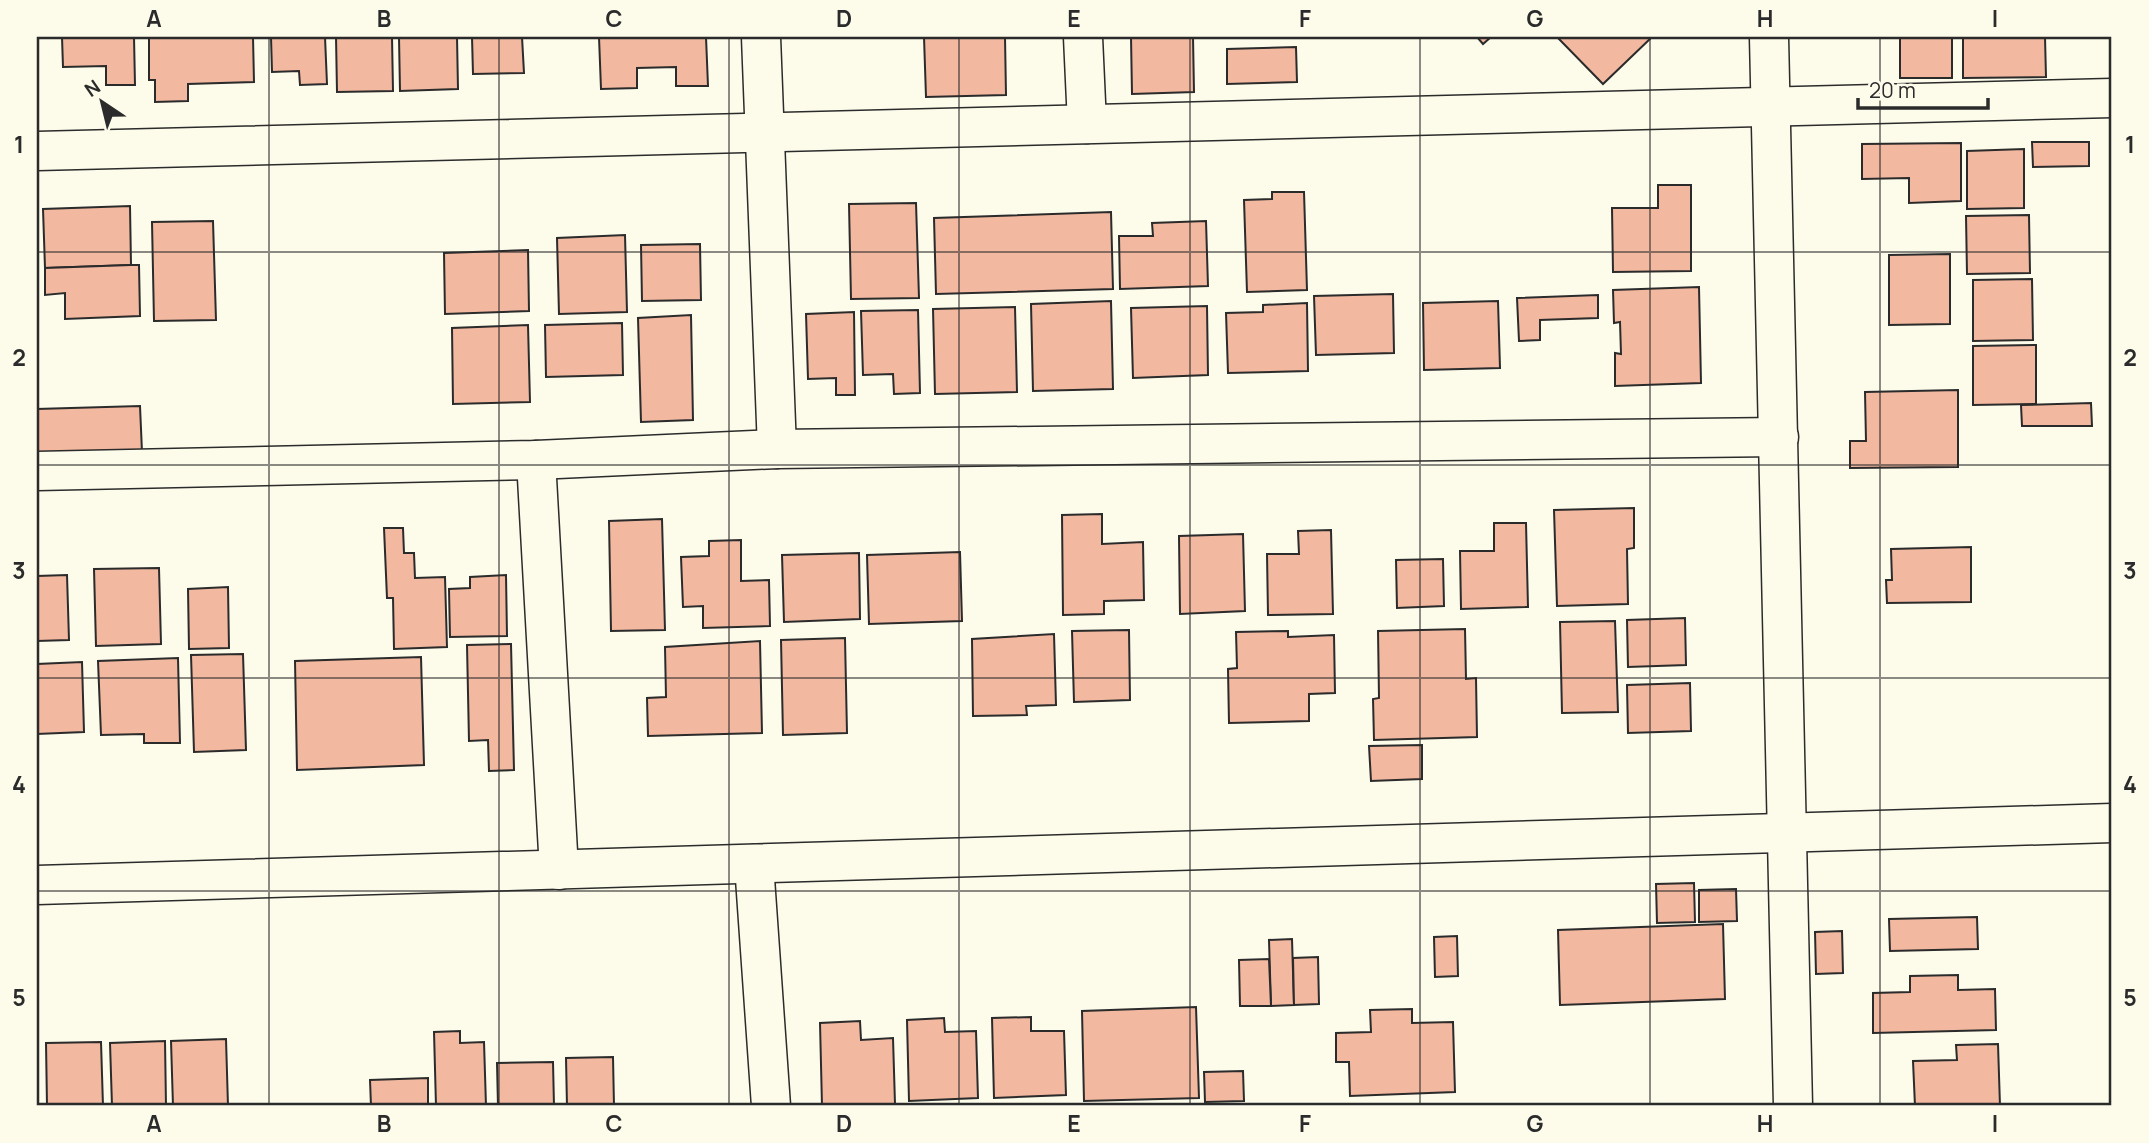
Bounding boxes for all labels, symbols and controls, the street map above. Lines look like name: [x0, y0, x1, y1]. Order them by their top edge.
text: A: [146, 2, 162, 34]
text: B: [377, 2, 391, 34]
text: C: [606, 2, 623, 34]
text: D: [836, 2, 852, 34]
text: E: [1067, 2, 1081, 34]
text: F: [1299, 2, 1311, 34]
text: G: [1527, 2, 1544, 34]
text: H: [1757, 2, 1773, 34]
text: I: [1992, 2, 1998, 34]
north arrow: [66, 66, 136, 136]
scale bar: [1858, 66, 1988, 110]
text: N: [79, 74, 105, 103]
text: 20 m: [1869, 76, 1916, 104]
text: 1: [14, 128, 24, 160]
text: 1: [2125, 128, 2135, 160]
text: 2: [12, 341, 26, 373]
text: 2: [2123, 341, 2137, 373]
text: 3: [12, 554, 26, 586]
text: 3: [2123, 554, 2137, 586]
text: 4: [12, 768, 26, 800]
text: 4: [2123, 768, 2137, 800]
text: 5: [12, 981, 26, 1013]
text: 5: [2123, 981, 2137, 1013]
text: A: [146, 1107, 162, 1139]
text: B: [377, 1107, 391, 1139]
text: C: [606, 1107, 623, 1139]
text: D: [836, 1107, 852, 1139]
text: E: [1067, 1107, 1081, 1139]
text: F: [1299, 1107, 1311, 1139]
text: G: [1527, 1107, 1544, 1139]
text: H: [1757, 1107, 1773, 1139]
text: I: [1992, 1107, 1998, 1139]

